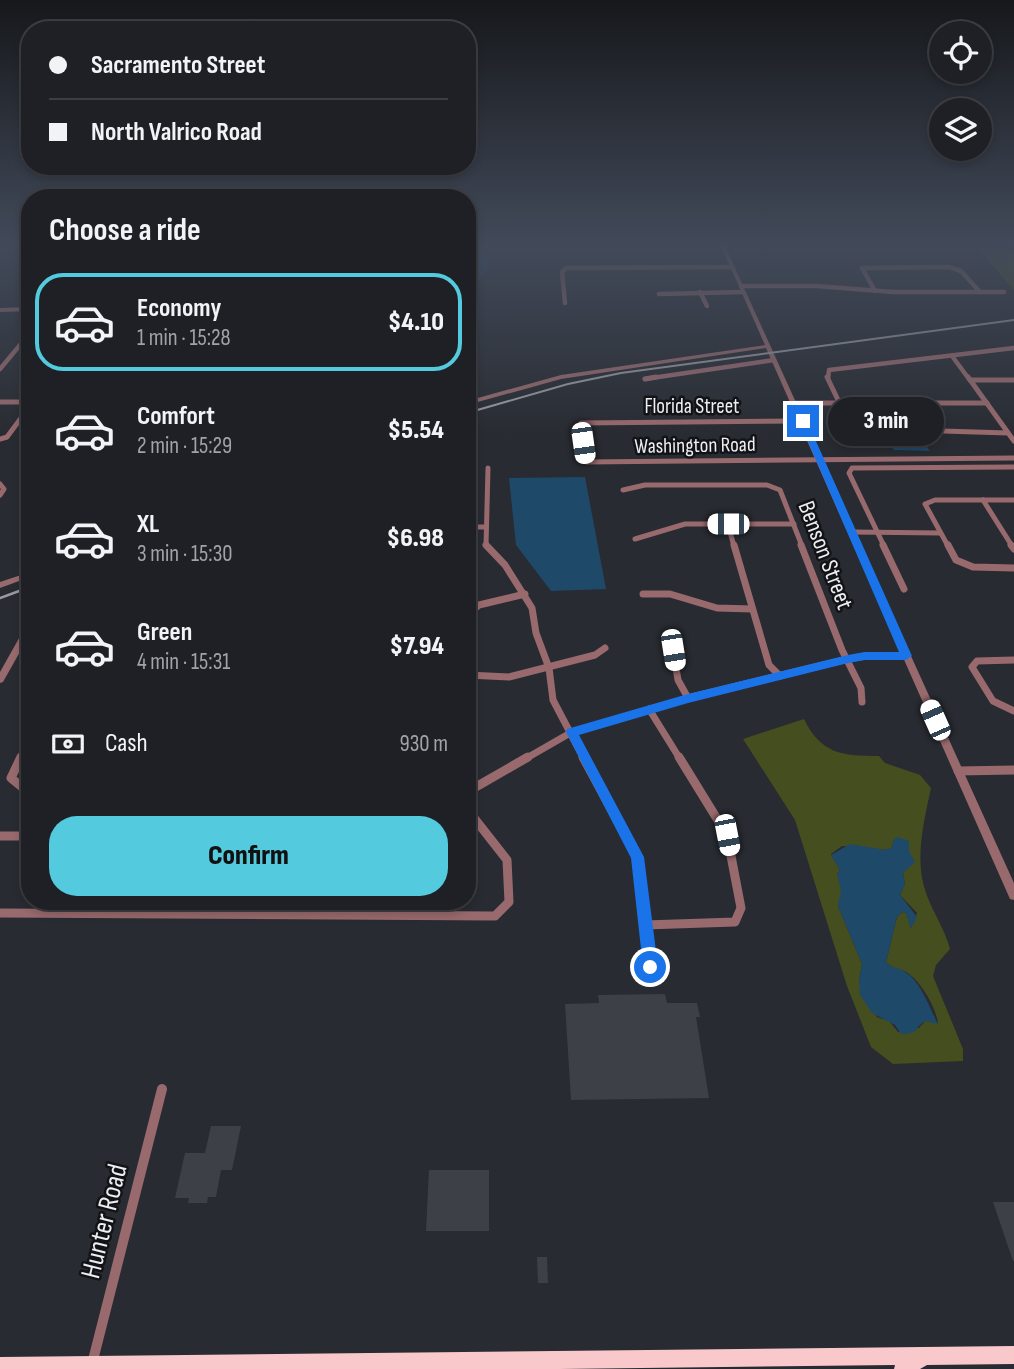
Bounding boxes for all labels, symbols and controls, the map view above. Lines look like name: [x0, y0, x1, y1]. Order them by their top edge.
map controls: [929, 21, 992, 161]
button: locate: [929, 21, 992, 84]
text: Sacramento Street: [91, 50, 265, 81]
button: layers: [929, 98, 992, 161]
text: North Valrico Road: [91, 117, 262, 148]
text: Choose a ride: [49, 211, 201, 250]
icon: car: [53, 291, 116, 354]
text: Economy: [137, 293, 221, 324]
text: $4.10: [388, 307, 444, 338]
text: 1 min · 15:28: [137, 324, 231, 352]
street label: Florida Street: [644, 394, 740, 419]
callout: 3 min: [828, 396, 943, 446]
icon: car: [53, 399, 116, 462]
text: Comfort: [137, 401, 215, 432]
route end: [787, 405, 819, 437]
text: 3 min: [864, 407, 908, 435]
text: $5.54: [388, 415, 444, 446]
car: [570, 421, 597, 465]
text: 2 min · 15:29: [137, 432, 232, 460]
street label: Washington Road: [634, 432, 756, 459]
street label: Benson Street: [792, 497, 859, 614]
icon: car: [53, 507, 116, 570]
text: XL: [137, 509, 159, 540]
car: [708, 514, 750, 535]
text: $6.98: [387, 523, 444, 554]
text: 3 min · 15:30: [137, 540, 233, 568]
icon: car: [53, 615, 116, 678]
text: Green: [137, 617, 192, 648]
car: [660, 628, 687, 672]
text: $7.94: [390, 631, 444, 662]
text: 4 min · 15:31: [137, 648, 230, 676]
car: [917, 697, 954, 743]
icon: cash: [49, 725, 87, 763]
text: Cash: [105, 728, 148, 759]
text: 930 m: [399, 730, 448, 758]
car: [713, 812, 742, 858]
button: Confirm: [49, 816, 448, 896]
route start: [634, 951, 666, 983]
street label: Hunter Road: [74, 1161, 135, 1282]

